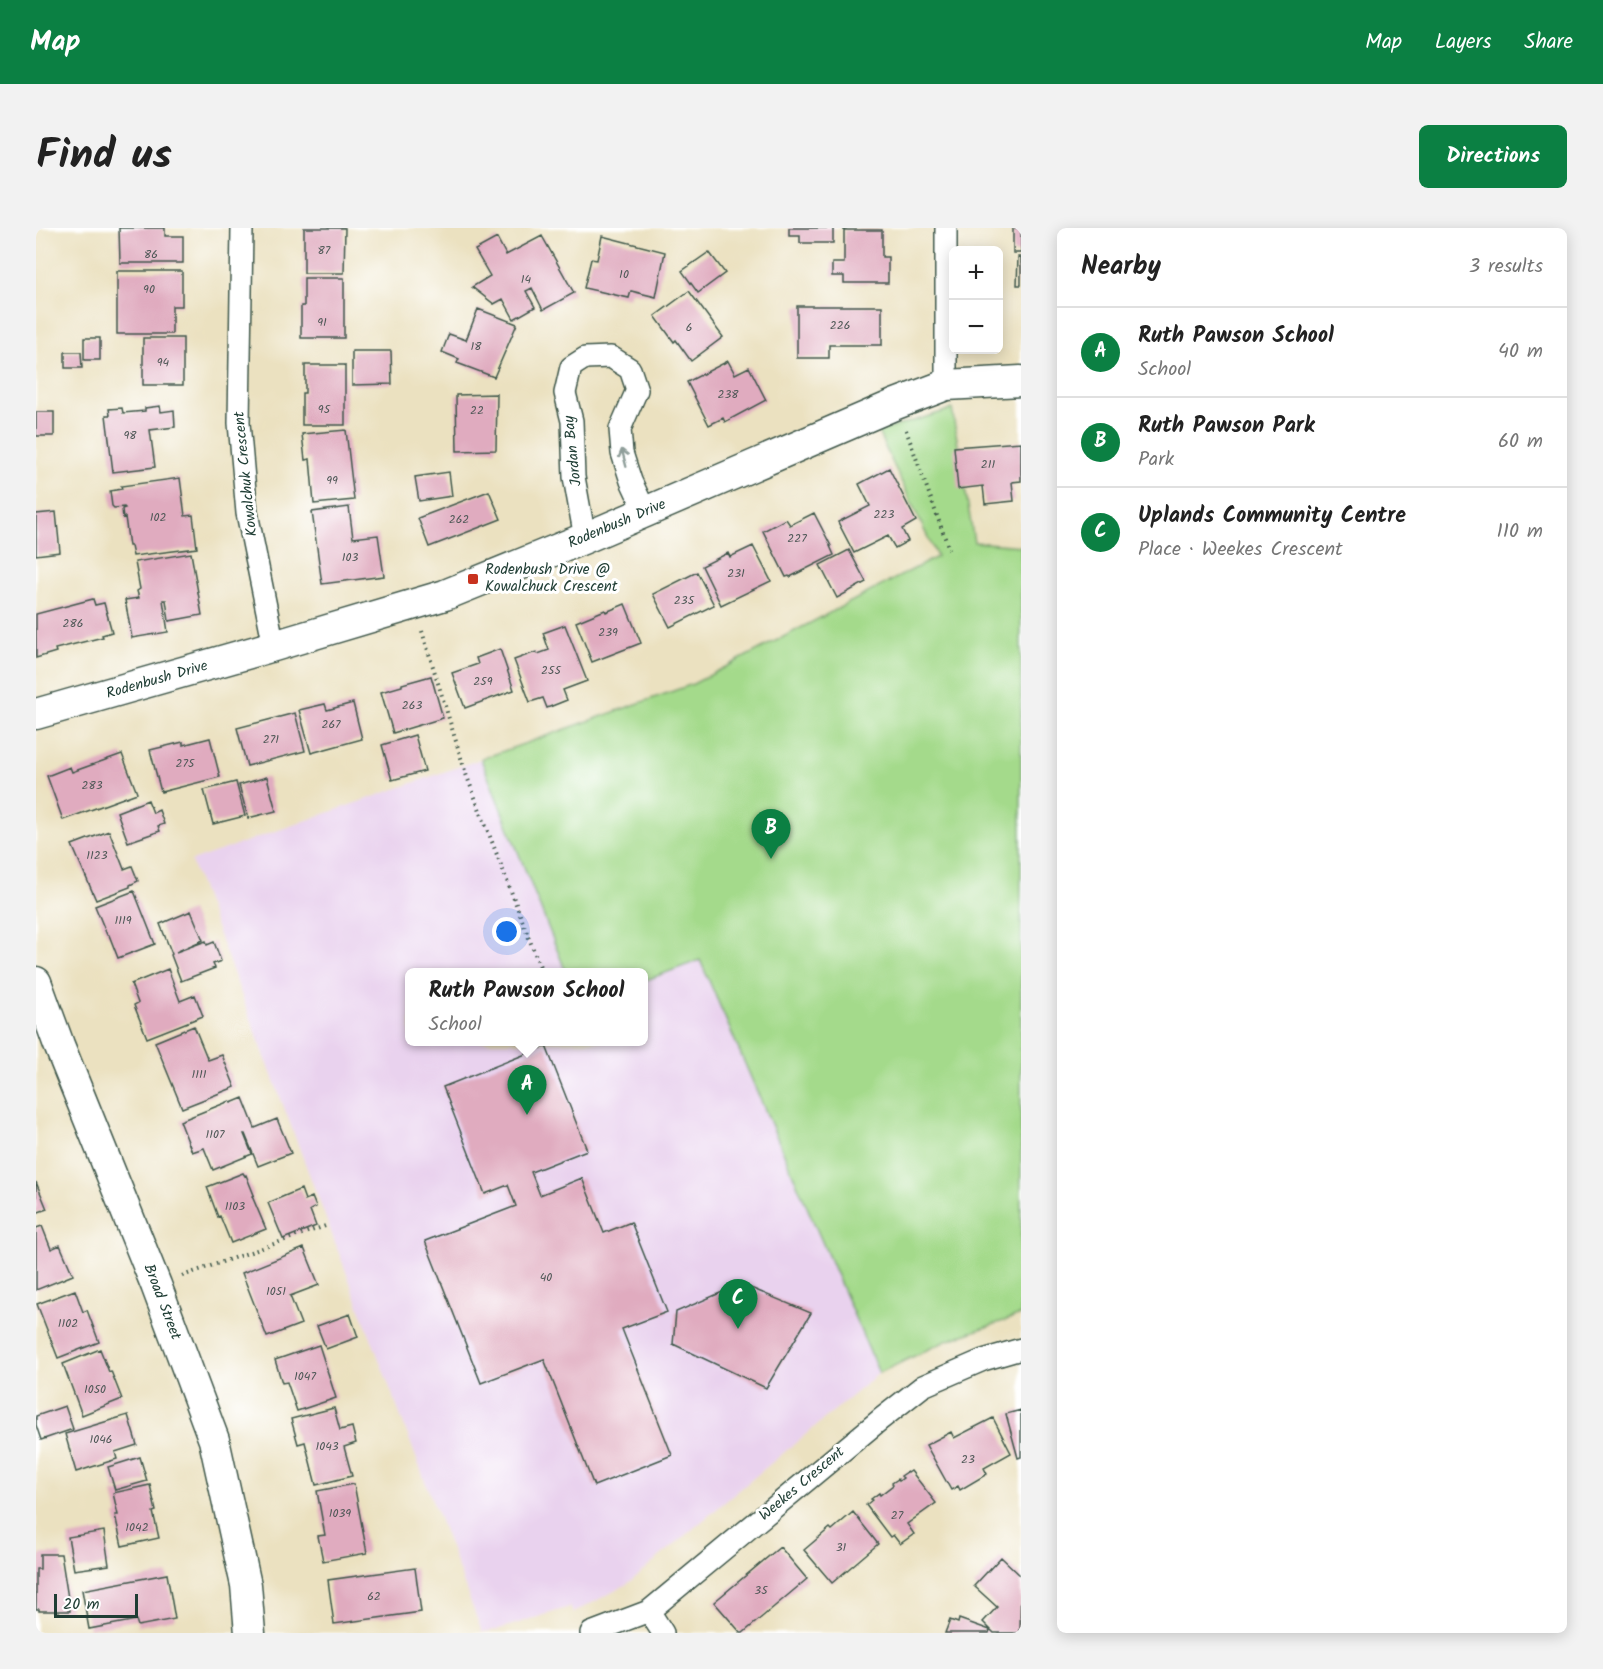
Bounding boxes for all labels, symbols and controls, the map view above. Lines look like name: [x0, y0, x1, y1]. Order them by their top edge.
text: Map: [30, 20, 81, 65]
text: Map: [1365, 26, 1402, 59]
text: Layers: [1435, 26, 1491, 59]
text: Share: [1524, 26, 1573, 59]
text: Find us: [36, 123, 172, 190]
button: Directions: [1419, 125, 1567, 188]
house number: 87: [318, 241, 331, 260]
house number: 86: [144, 245, 158, 264]
map controls: [949, 246, 1003, 354]
button: +: [949, 246, 1003, 300]
text: Nearby: [1081, 246, 1161, 288]
text: 3 results: [1469, 251, 1543, 283]
house number: 10: [619, 265, 629, 284]
house number: 14: [521, 270, 532, 289]
house number: 90: [143, 280, 155, 299]
button: −: [949, 300, 1003, 354]
house number: 91: [317, 313, 327, 332]
house number: 226: [830, 316, 850, 335]
house number: 6: [686, 318, 692, 337]
text: Ruth Pawson School: [1138, 319, 1334, 354]
text: A: [1094, 336, 1107, 368]
text: 40 m: [1498, 336, 1543, 368]
house number: 18: [471, 337, 482, 356]
house number: 94: [157, 353, 170, 372]
text: School: [1138, 354, 1191, 386]
house number: 238: [717, 385, 739, 404]
house number: 95: [318, 400, 332, 419]
house number: 22: [470, 401, 484, 420]
text: Ruth Pawson Park: [1138, 409, 1315, 444]
street label: Kowalchuk Crescent: [227, 410, 265, 538]
street label: Jordan Bay: [557, 414, 589, 488]
house number: 98: [123, 426, 137, 445]
text: B: [1094, 426, 1107, 458]
text: 60 m: [1498, 426, 1543, 458]
text: Park: [1138, 444, 1174, 476]
one-way arrow: [618, 449, 629, 468]
house number: 211: [981, 455, 995, 474]
house number: 99: [326, 471, 338, 490]
street label: Rodenbush Drive: [564, 492, 670, 555]
text: Uplands Community Centre: [1138, 499, 1406, 534]
house number: 223: [874, 505, 895, 524]
house number: 102: [150, 508, 166, 527]
house number: 262: [449, 510, 469, 529]
text: C: [1094, 516, 1107, 548]
text: 110 m: [1497, 516, 1543, 548]
house number: 227: [787, 529, 807, 548]
text: Place · Weekes Crescent: [1138, 534, 1343, 566]
house number: 103: [342, 548, 358, 567]
place label: Rodenbush Drive @ Kowalchuck Crescent: [485, 558, 618, 599]
house number: 231: [727, 564, 745, 583]
marker: Rodenbush Drive @ Kowalchuck Crescent: [466, 572, 480, 586]
house number: 235: [674, 591, 696, 610]
house number: 286: [63, 614, 83, 633]
house number: 239: [598, 623, 618, 642]
street label: Rodenbush Drive: [103, 654, 211, 706]
house number: 255: [541, 661, 562, 680]
house number: 259: [473, 672, 493, 691]
house number: 263: [402, 696, 422, 715]
house number: 267: [321, 715, 341, 734]
house number: 271: [263, 730, 279, 749]
house number: 275: [176, 754, 196, 773]
house number: 283: [81, 776, 103, 795]
pin: B: [752, 810, 790, 859]
house number: 1123: [86, 846, 108, 865]
house number: 1119: [114, 911, 132, 930]
your location: [492, 917, 521, 946]
popup: [405, 968, 648, 1046]
text: Ruth Pawson School: [429, 974, 624, 1009]
text: School: [429, 1009, 482, 1041]
house number: 1111: [191, 1065, 207, 1084]
pin: A: [508, 1066, 546, 1115]
house number: 1107: [205, 1125, 225, 1144]
house number: 1103: [225, 1197, 245, 1216]
street label: Broad Street: [136, 1260, 188, 1344]
house number: 40: [540, 1268, 552, 1287]
pin: C: [718, 1280, 758, 1329]
house number: 1051: [266, 1282, 286, 1301]
house number: 1102: [58, 1314, 78, 1333]
house number: 1047: [294, 1367, 316, 1386]
house number: 1050: [84, 1380, 106, 1399]
house number: 1046: [89, 1430, 113, 1449]
house number: 1043: [315, 1437, 339, 1456]
street label: Weekes Crescent: [754, 1441, 850, 1527]
house number: 23: [961, 1450, 975, 1469]
house number: 1039: [329, 1504, 351, 1523]
house number: 27: [891, 1506, 904, 1525]
house number: 1042: [125, 1518, 149, 1537]
house number: 31: [836, 1538, 847, 1557]
house number: 35: [754, 1581, 769, 1600]
house number: 62: [367, 1587, 381, 1606]
scale bar: [54, 1591, 138, 1618]
text: 20 m: [63, 1592, 99, 1617]

